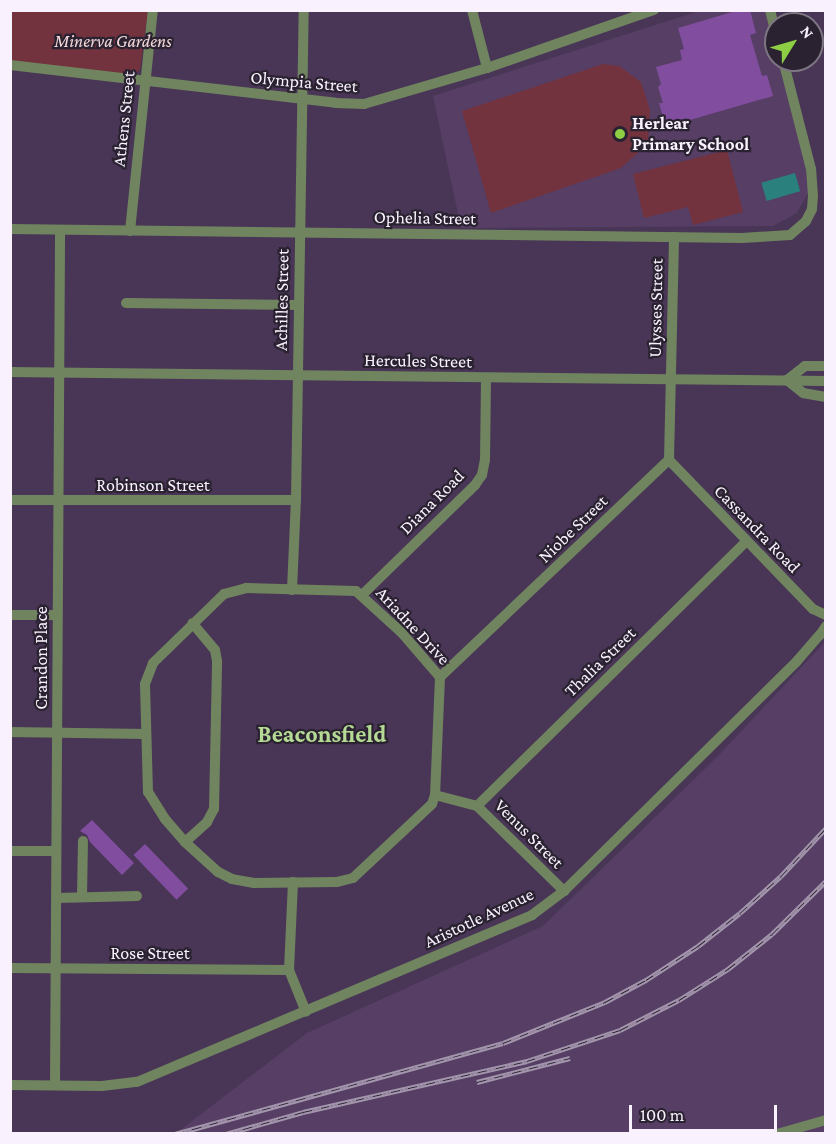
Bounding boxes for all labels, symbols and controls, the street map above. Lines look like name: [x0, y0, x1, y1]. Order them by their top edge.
north arrow: [764, 12, 824, 72]
text: N: [797, 23, 817, 42]
park label: Minerva Gardens: [54, 30, 172, 52]
street label: Olympia Street: [249, 67, 359, 97]
street label: Athens Street: [108, 70, 140, 168]
place label: Herlear Primary School: [632, 113, 749, 156]
marker: Herlear Primary School: [613, 127, 627, 141]
street label: Ophelia Street: [374, 206, 476, 230]
street label: Achilles Street: [270, 249, 294, 351]
street label: Ulysses Street: [644, 258, 668, 358]
street label: Hercules Street: [364, 349, 472, 373]
street label: Diana Road: [395, 465, 469, 539]
street label: Robinson Street: [96, 474, 210, 496]
street label: Cassandra Road: [709, 480, 805, 578]
street label: Niobe Street: [534, 491, 612, 567]
street label: Ariadne Drive: [371, 582, 455, 670]
street label: Crandon Place: [30, 606, 52, 710]
street label: Thalia Street: [560, 623, 640, 701]
district label: Beaconsfield: [258, 720, 386, 748]
street label: Venus Street: [490, 795, 568, 873]
street label: Aristotle Avenue: [421, 883, 537, 953]
street label: Rose Street: [110, 942, 190, 964]
scale bar: [632, 1093, 780, 1131]
text: 100 m: [640, 1105, 684, 1125]

